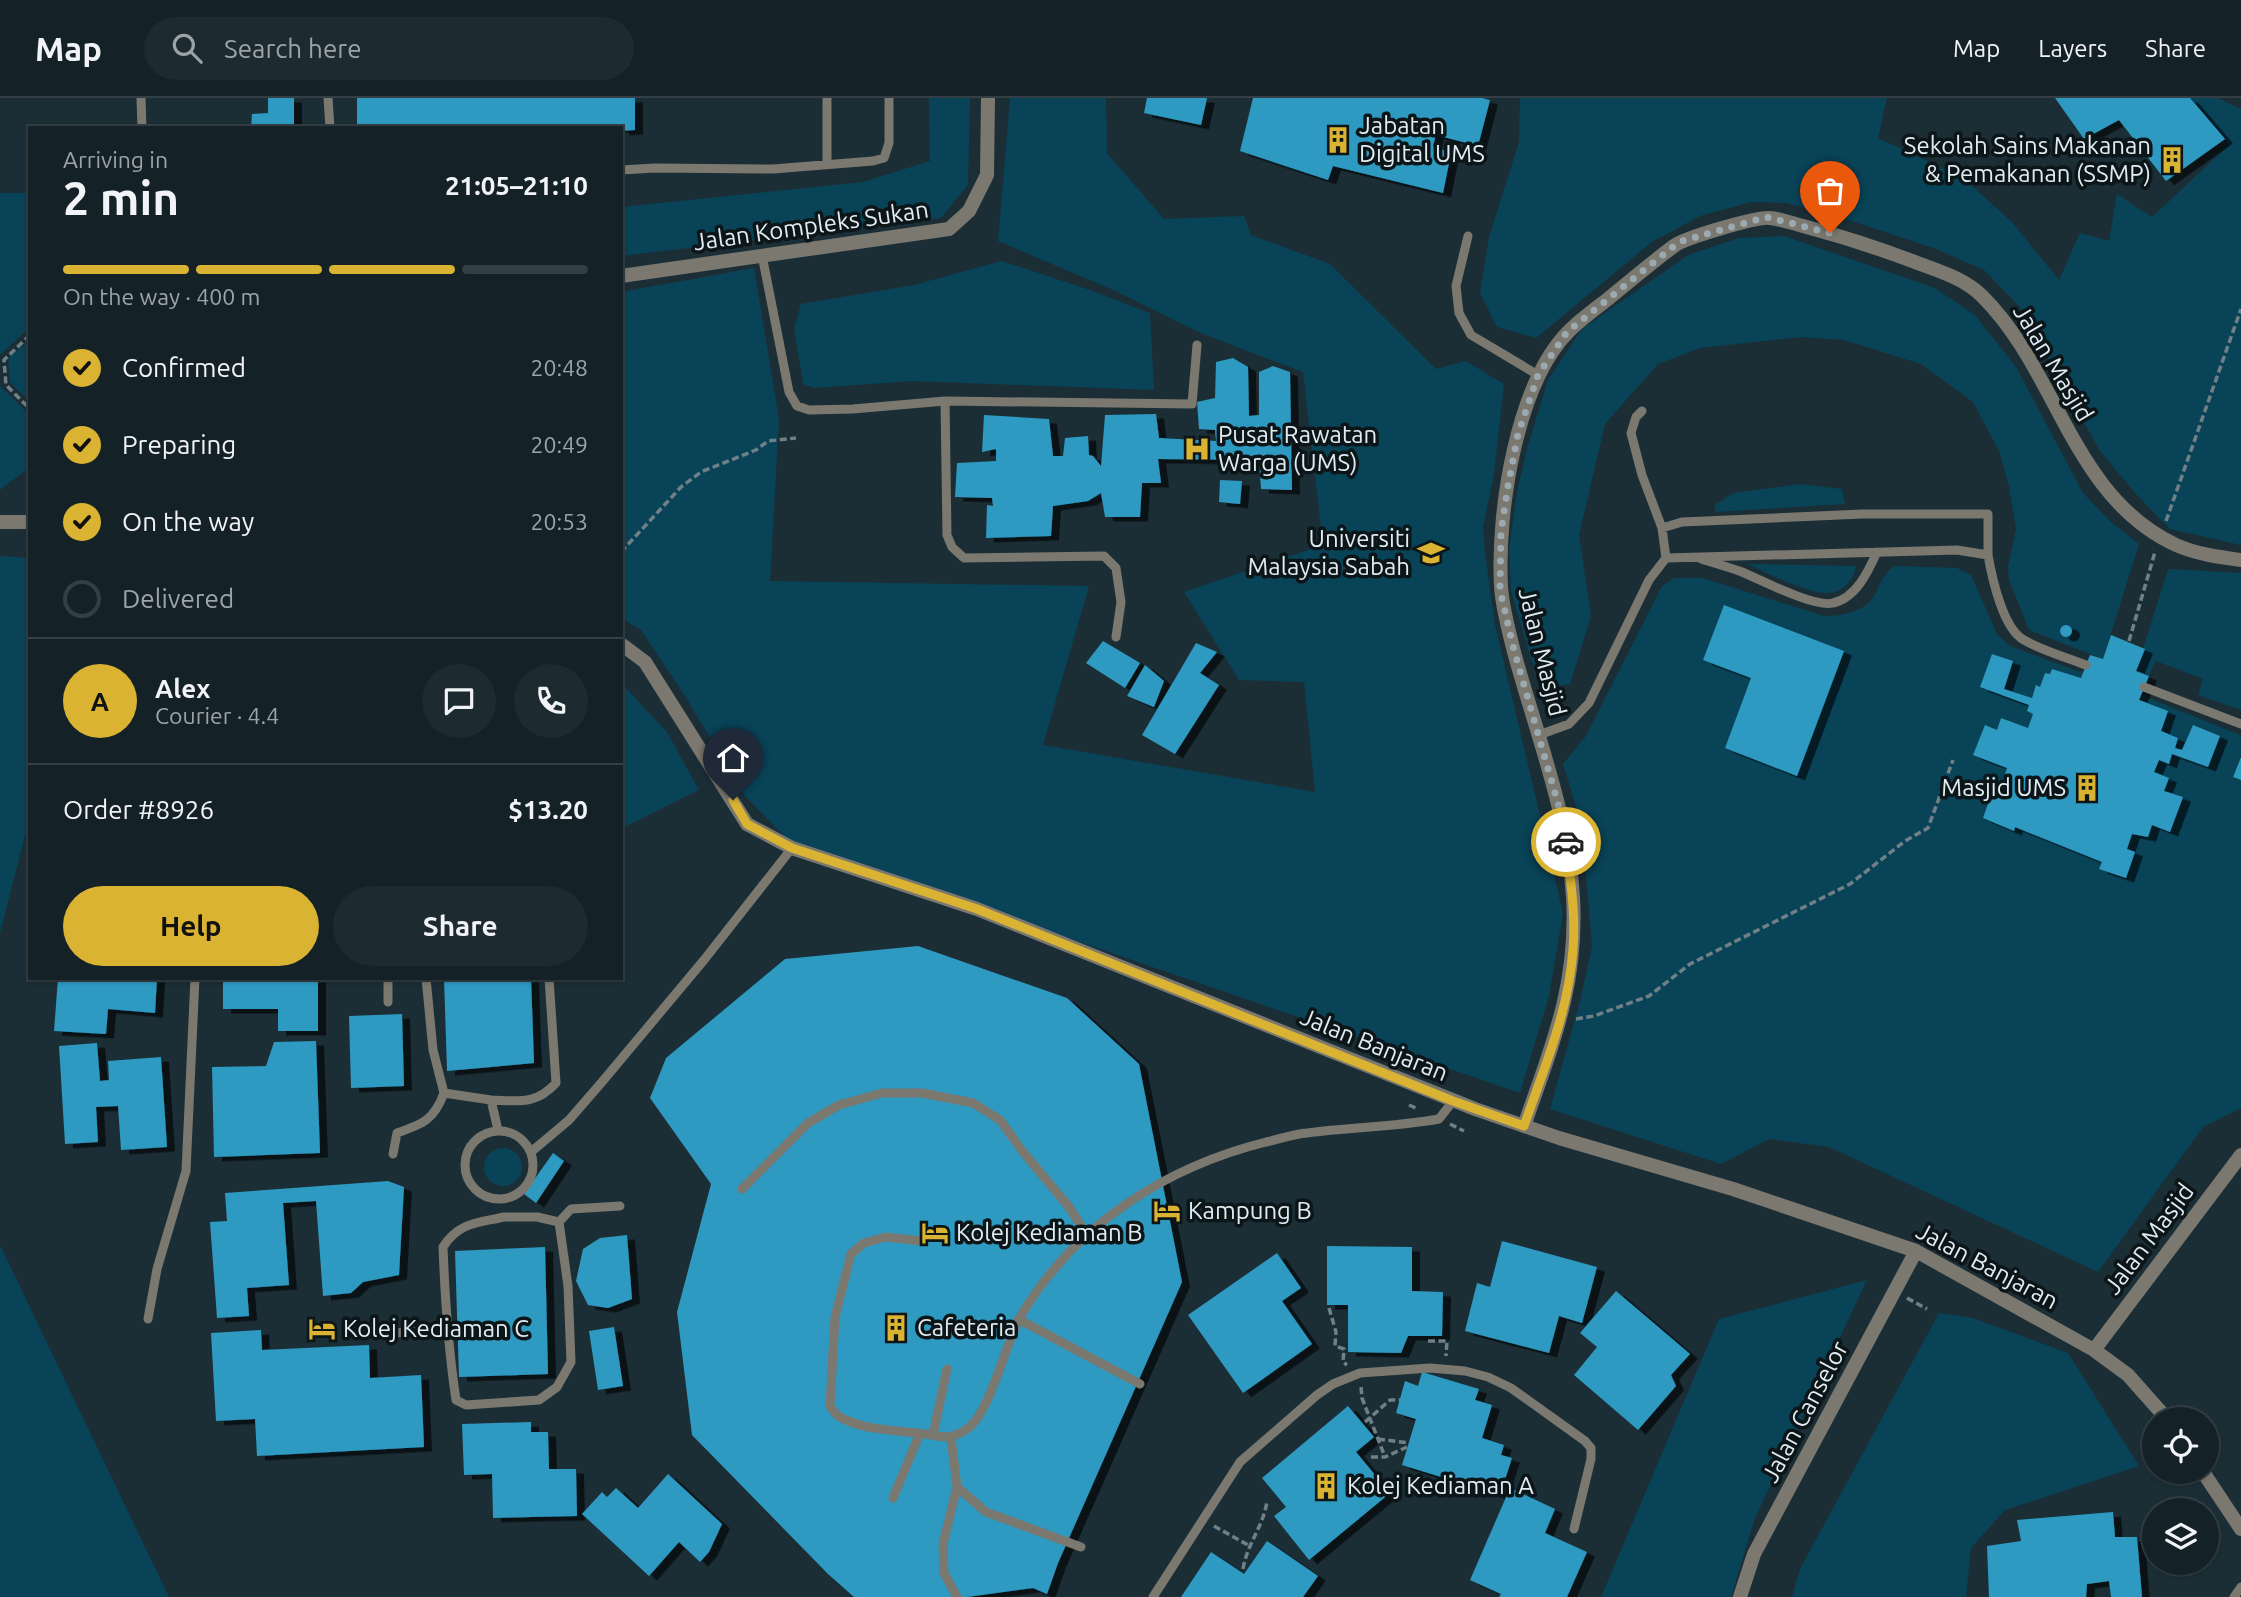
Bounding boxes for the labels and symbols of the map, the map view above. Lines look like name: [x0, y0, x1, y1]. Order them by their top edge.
place label: Jabatan Digital UMS: [1359, 112, 1485, 167]
building icon: Jabatan Digital UMS: [1323, 125, 1353, 155]
place label: Sekolah Sains Makanan & Pemakanan (SSMP): [1904, 132, 2151, 187]
building icon: Sekolah Sains Makanan & Pemakanan (SSMP): [2157, 145, 2187, 175]
pin: [1800, 161, 1860, 233]
street label: Jalan Kompleks Sukan: [692, 196, 930, 255]
street label: Jalan Masjid: [2008, 300, 2099, 426]
place label: Pusat Rawatan Warga (UMS): [1218, 421, 1377, 476]
hospital icon: Pusat Rawatan Warga (UMS): [1182, 434, 1212, 464]
place label: Universiti Malaysia Sabah: [1247, 525, 1410, 580]
school or university icon: Universiti Malaysia Sabah: [1416, 538, 1446, 568]
street label: Jalan Masjid: [1514, 585, 1571, 719]
pin: [703, 728, 763, 800]
building icon: Masjid UMS: [2072, 773, 2102, 803]
place label: Masjid UMS: [1941, 774, 2066, 801]
courier: [1531, 807, 1601, 877]
street label: Jalan Banjaran: [1297, 1003, 1452, 1086]
street label: Jalan Masjid: [2098, 1178, 2199, 1299]
hotel icon: Kampung B: [1152, 1196, 1182, 1226]
place label: Kampung B: [1188, 1197, 1312, 1224]
street label: Jalan Banjaran: [1912, 1217, 2063, 1314]
hotel icon: Kolej Kediaman B: [920, 1218, 950, 1248]
place label: Kolej Kediaman B: [956, 1219, 1142, 1246]
building icon: Cafeteria: [881, 1313, 911, 1343]
hotel icon: Kolej Kediaman C: [307, 1314, 337, 1344]
place label: Cafeteria: [917, 1314, 1016, 1341]
place label: Kolej Kediaman C: [343, 1315, 529, 1342]
street label: Jalan Canselor: [1756, 1337, 1853, 1487]
building icon: Kolej Kediaman A: [1311, 1471, 1341, 1501]
place label: Kolej Kediaman A: [1347, 1472, 1534, 1499]

